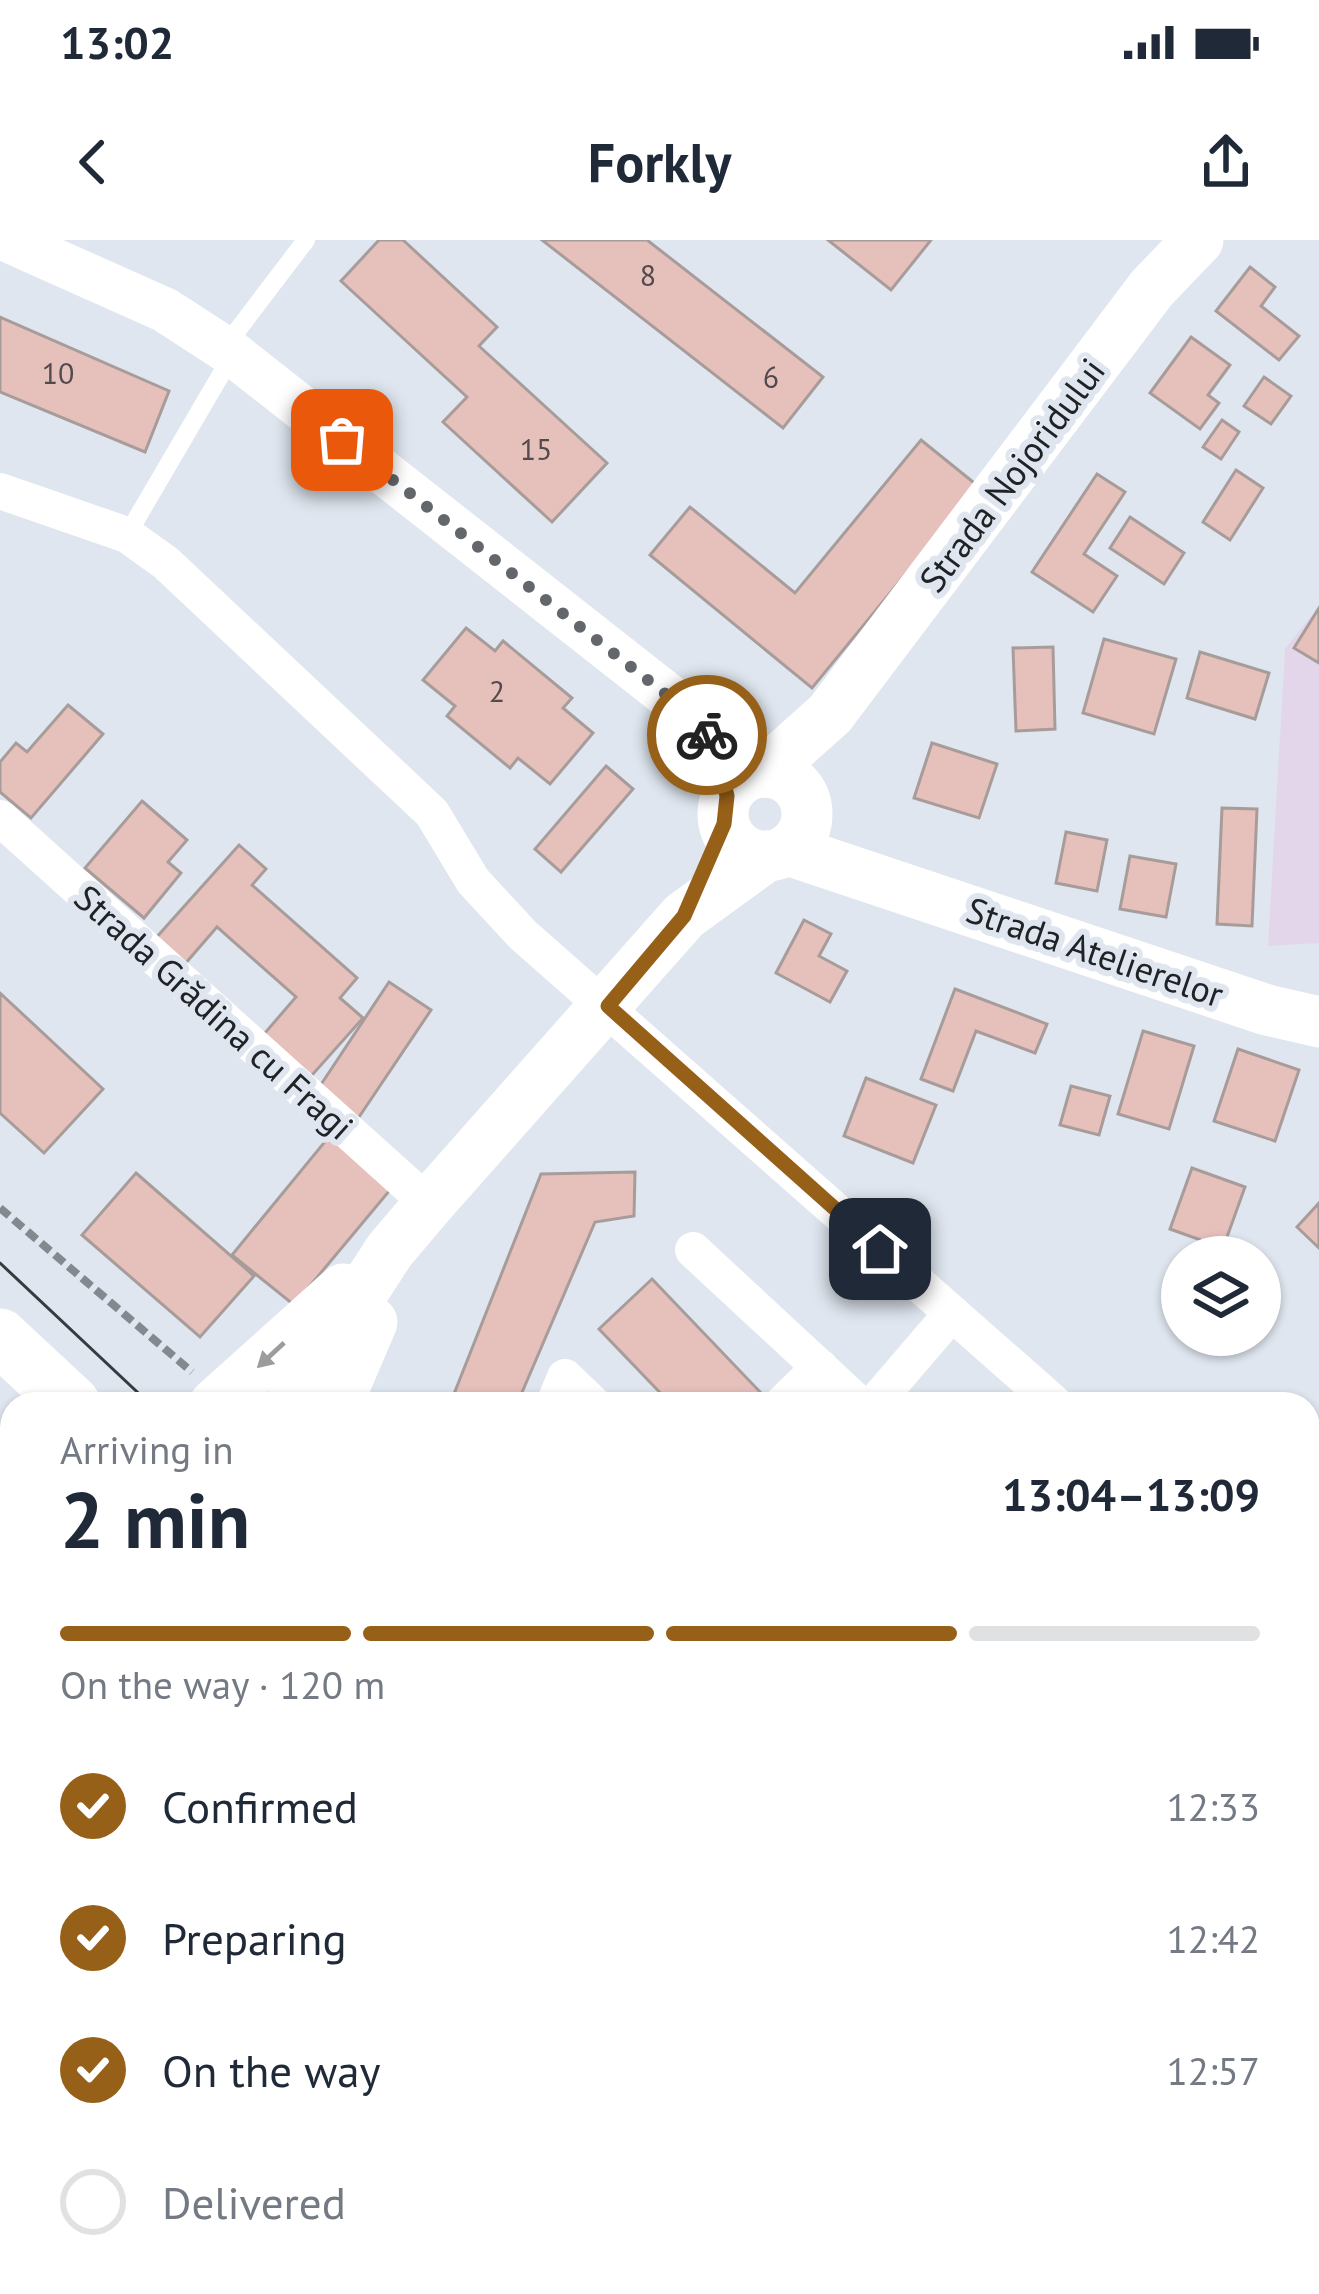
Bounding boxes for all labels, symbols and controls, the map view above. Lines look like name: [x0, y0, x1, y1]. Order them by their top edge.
text: 13:02: [60, 13, 174, 71]
text: Forkly: [588, 127, 731, 197]
icon: back: [60, 129, 126, 195]
icon: share: [1193, 129, 1259, 195]
house number: 8: [640, 255, 656, 294]
street label: Strada Nojoridului: [908, 348, 1115, 601]
house number: 10: [42, 353, 74, 392]
house number: 6: [763, 357, 779, 396]
pin: [291, 389, 393, 491]
icon: bag: [309, 407, 375, 473]
house number: 15: [520, 429, 552, 468]
house number: 2: [489, 671, 505, 710]
courier: [647, 675, 767, 795]
icon: bike: [674, 702, 740, 768]
street label: Strada Grădina cu Fragi: [65, 874, 364, 1149]
street label: Strada Atelierelor: [960, 886, 1230, 1017]
pin: [829, 1198, 931, 1300]
icon: home: [847, 1216, 913, 1282]
map controls: [1161, 1236, 1281, 1356]
button: layers: [1161, 1236, 1281, 1356]
one-way arrow: [257, 1341, 286, 1369]
text: Arriving in: [60, 1424, 234, 1475]
text: 13:04–13:09: [1002, 1465, 1260, 1523]
text: 2 min: [60, 1469, 250, 1570]
text: On the way · 120 m: [60, 1659, 385, 1710]
icon: check: [60, 1773, 126, 1839]
text: Confirmed: [162, 1777, 358, 1835]
text: 12:33: [1166, 1781, 1260, 1832]
icon: check: [60, 1905, 126, 1971]
text: Preparing: [162, 1909, 347, 1967]
text: 12:42: [1166, 1913, 1260, 1964]
icon: check: [60, 2037, 126, 2103]
text: On the way: [162, 2041, 381, 2099]
text: 12:57: [1166, 2045, 1260, 2096]
text: Delivered: [162, 2173, 346, 2231]

